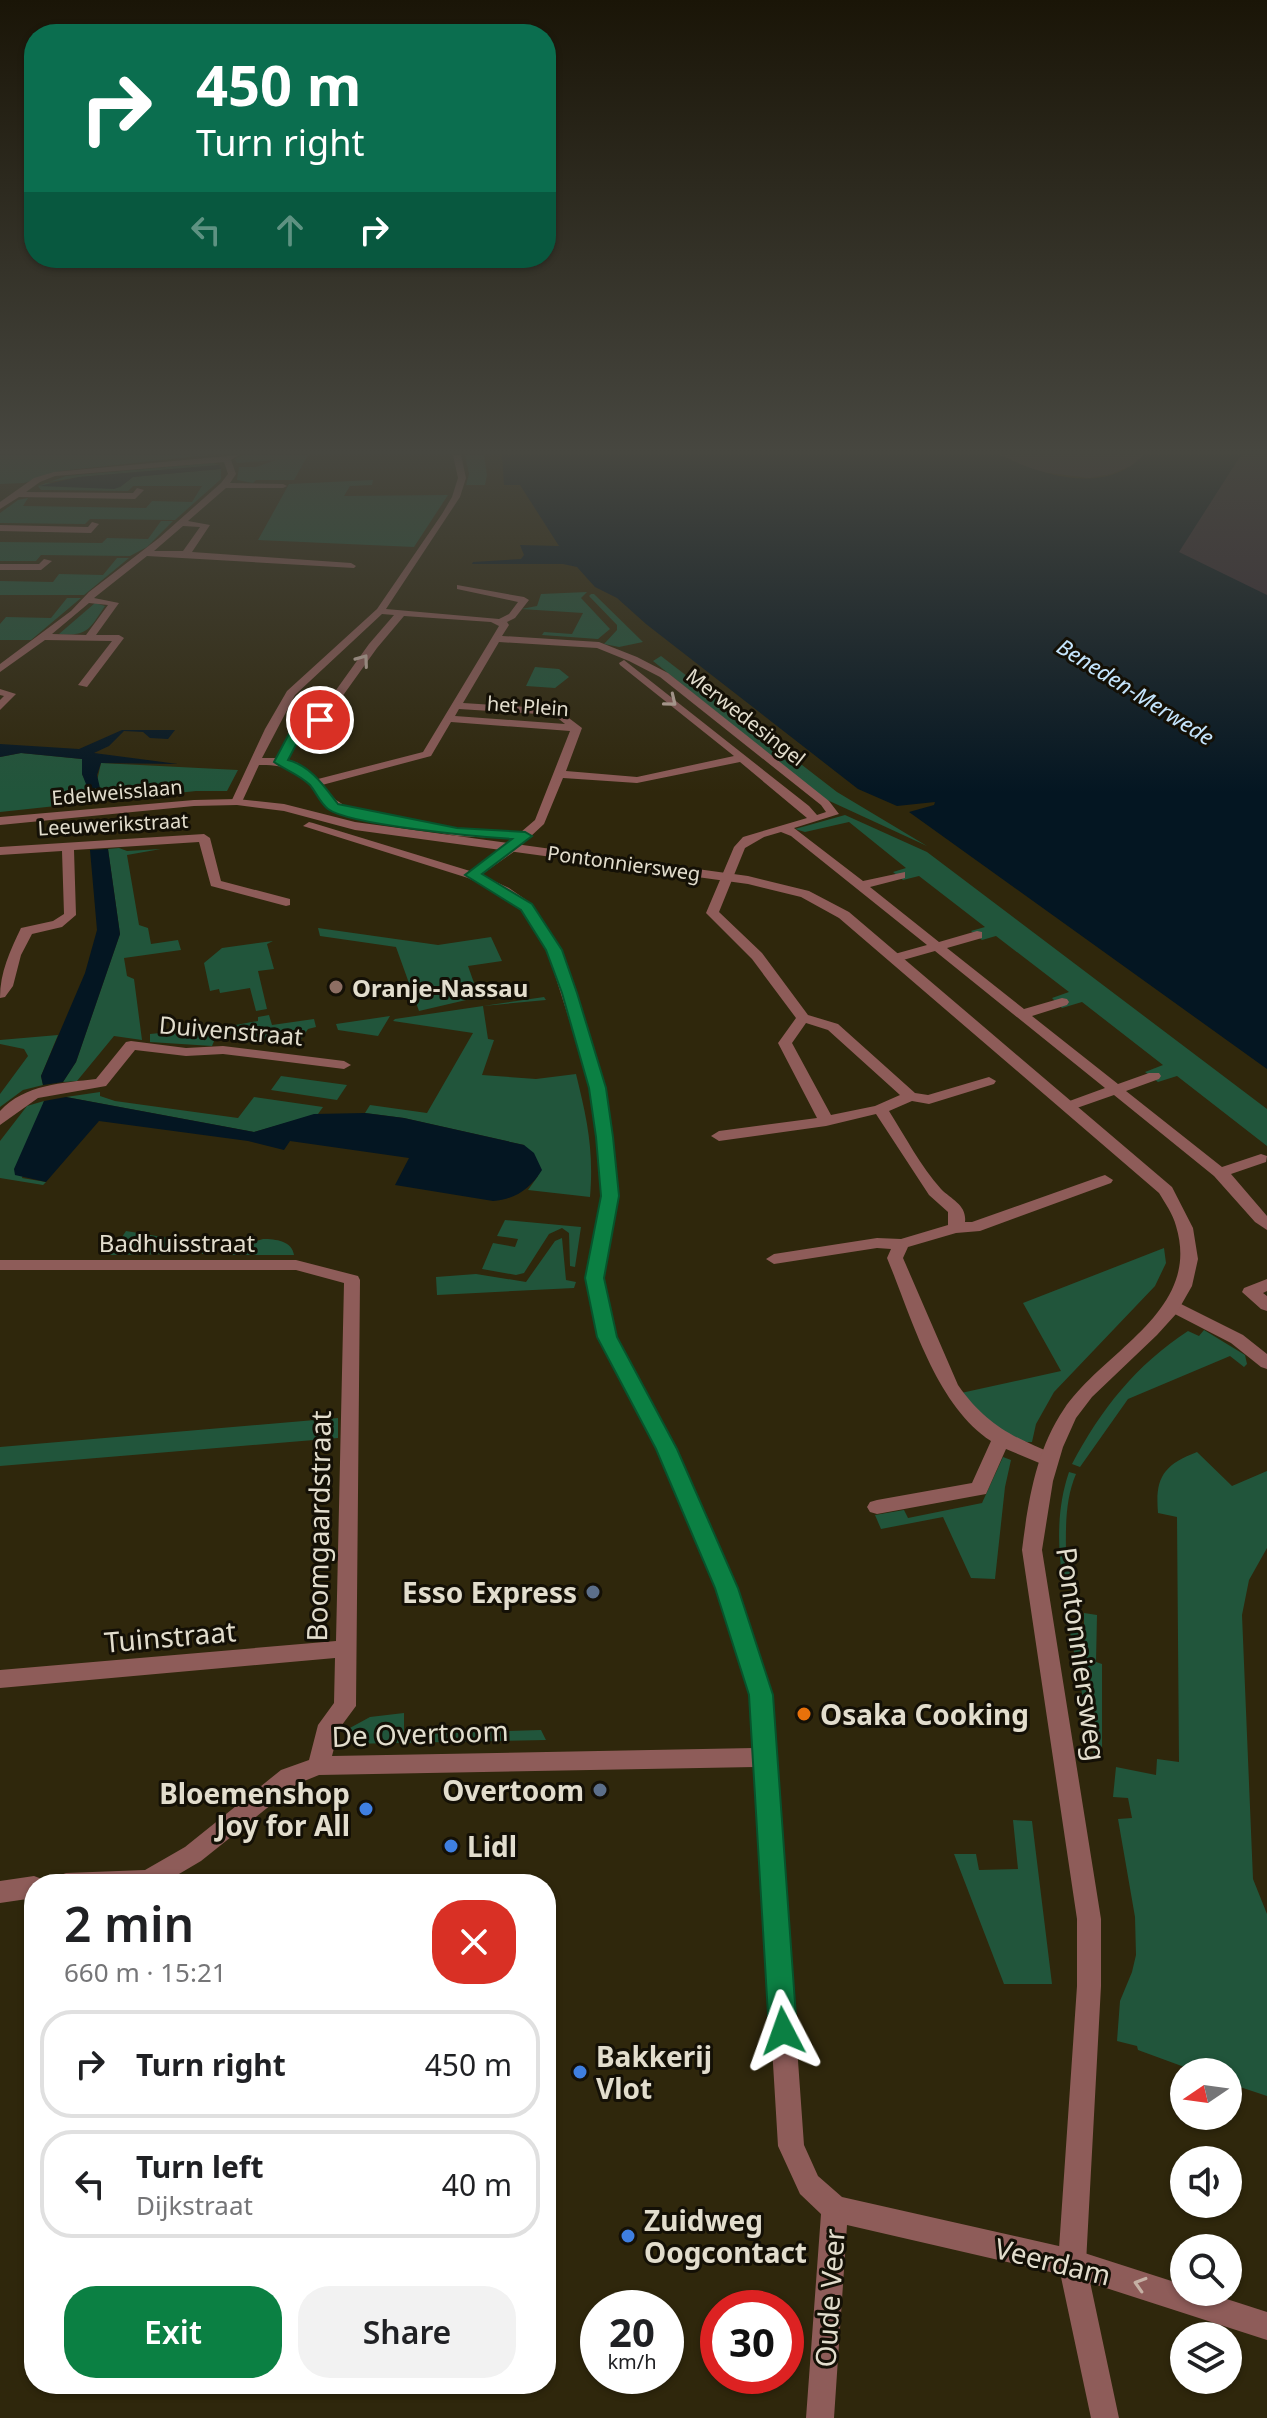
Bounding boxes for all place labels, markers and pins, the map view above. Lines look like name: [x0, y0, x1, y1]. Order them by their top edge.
pin: [286, 686, 354, 754]
place label: Oranje-Nassau: [352, 971, 528, 1004]
marker: Oranje-Nassau: [327, 978, 345, 996]
place label: Esso Express: [402, 1573, 577, 1611]
marker: Esso Express: [584, 1583, 602, 1601]
place label: Osaka Cooking: [820, 1695, 1029, 1733]
marker: Osaka Cooking: [795, 1705, 813, 1723]
place label: Overtoom: [442, 1771, 584, 1809]
place label: Bloemenshop Joy for All: [159, 1774, 350, 1844]
marker: Overtoom: [591, 1781, 609, 1799]
marker: Bloemenshop Joy for All: [357, 1800, 375, 1818]
place label: Lidl: [467, 1827, 517, 1865]
marker: Lidl: [442, 1837, 460, 1855]
place label: Bakkerij Vlot: [596, 2037, 712, 2107]
marker: Bakkerij Vlot: [571, 2063, 589, 2081]
place label: Zuidweg Oogcontact: [644, 2201, 807, 2271]
marker: Zuidweg Oogcontact: [619, 2227, 637, 2245]

